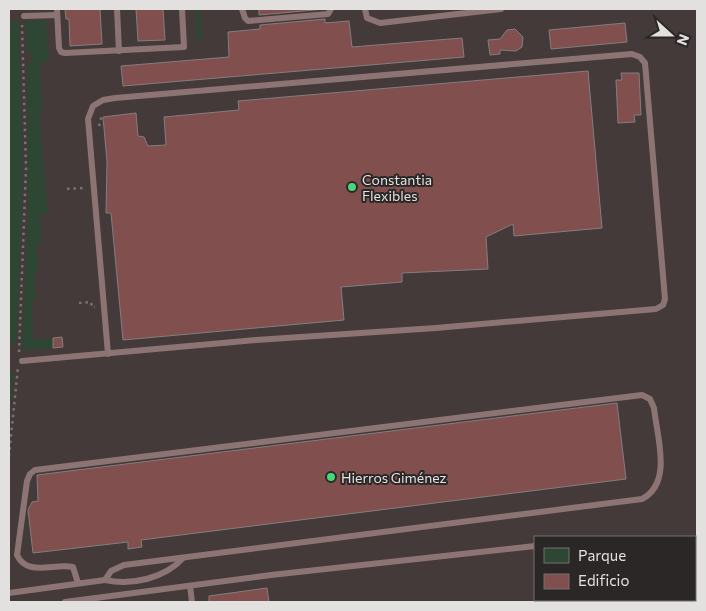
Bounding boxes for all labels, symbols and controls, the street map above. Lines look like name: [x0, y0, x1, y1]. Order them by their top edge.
north arrow: [646, 10, 696, 60]
text: N: [674, 32, 693, 48]
place label: Constantia Flexibles: [362, 171, 432, 204]
marker: Constantia Flexibles: [346, 181, 358, 193]
place label: Hierros Giménez: [341, 469, 447, 486]
marker: Hierros Giménez: [325, 471, 337, 483]
legend: [534, 536, 696, 601]
text: Parque: [578, 546, 626, 564]
text: Edificio: [578, 571, 629, 589]

